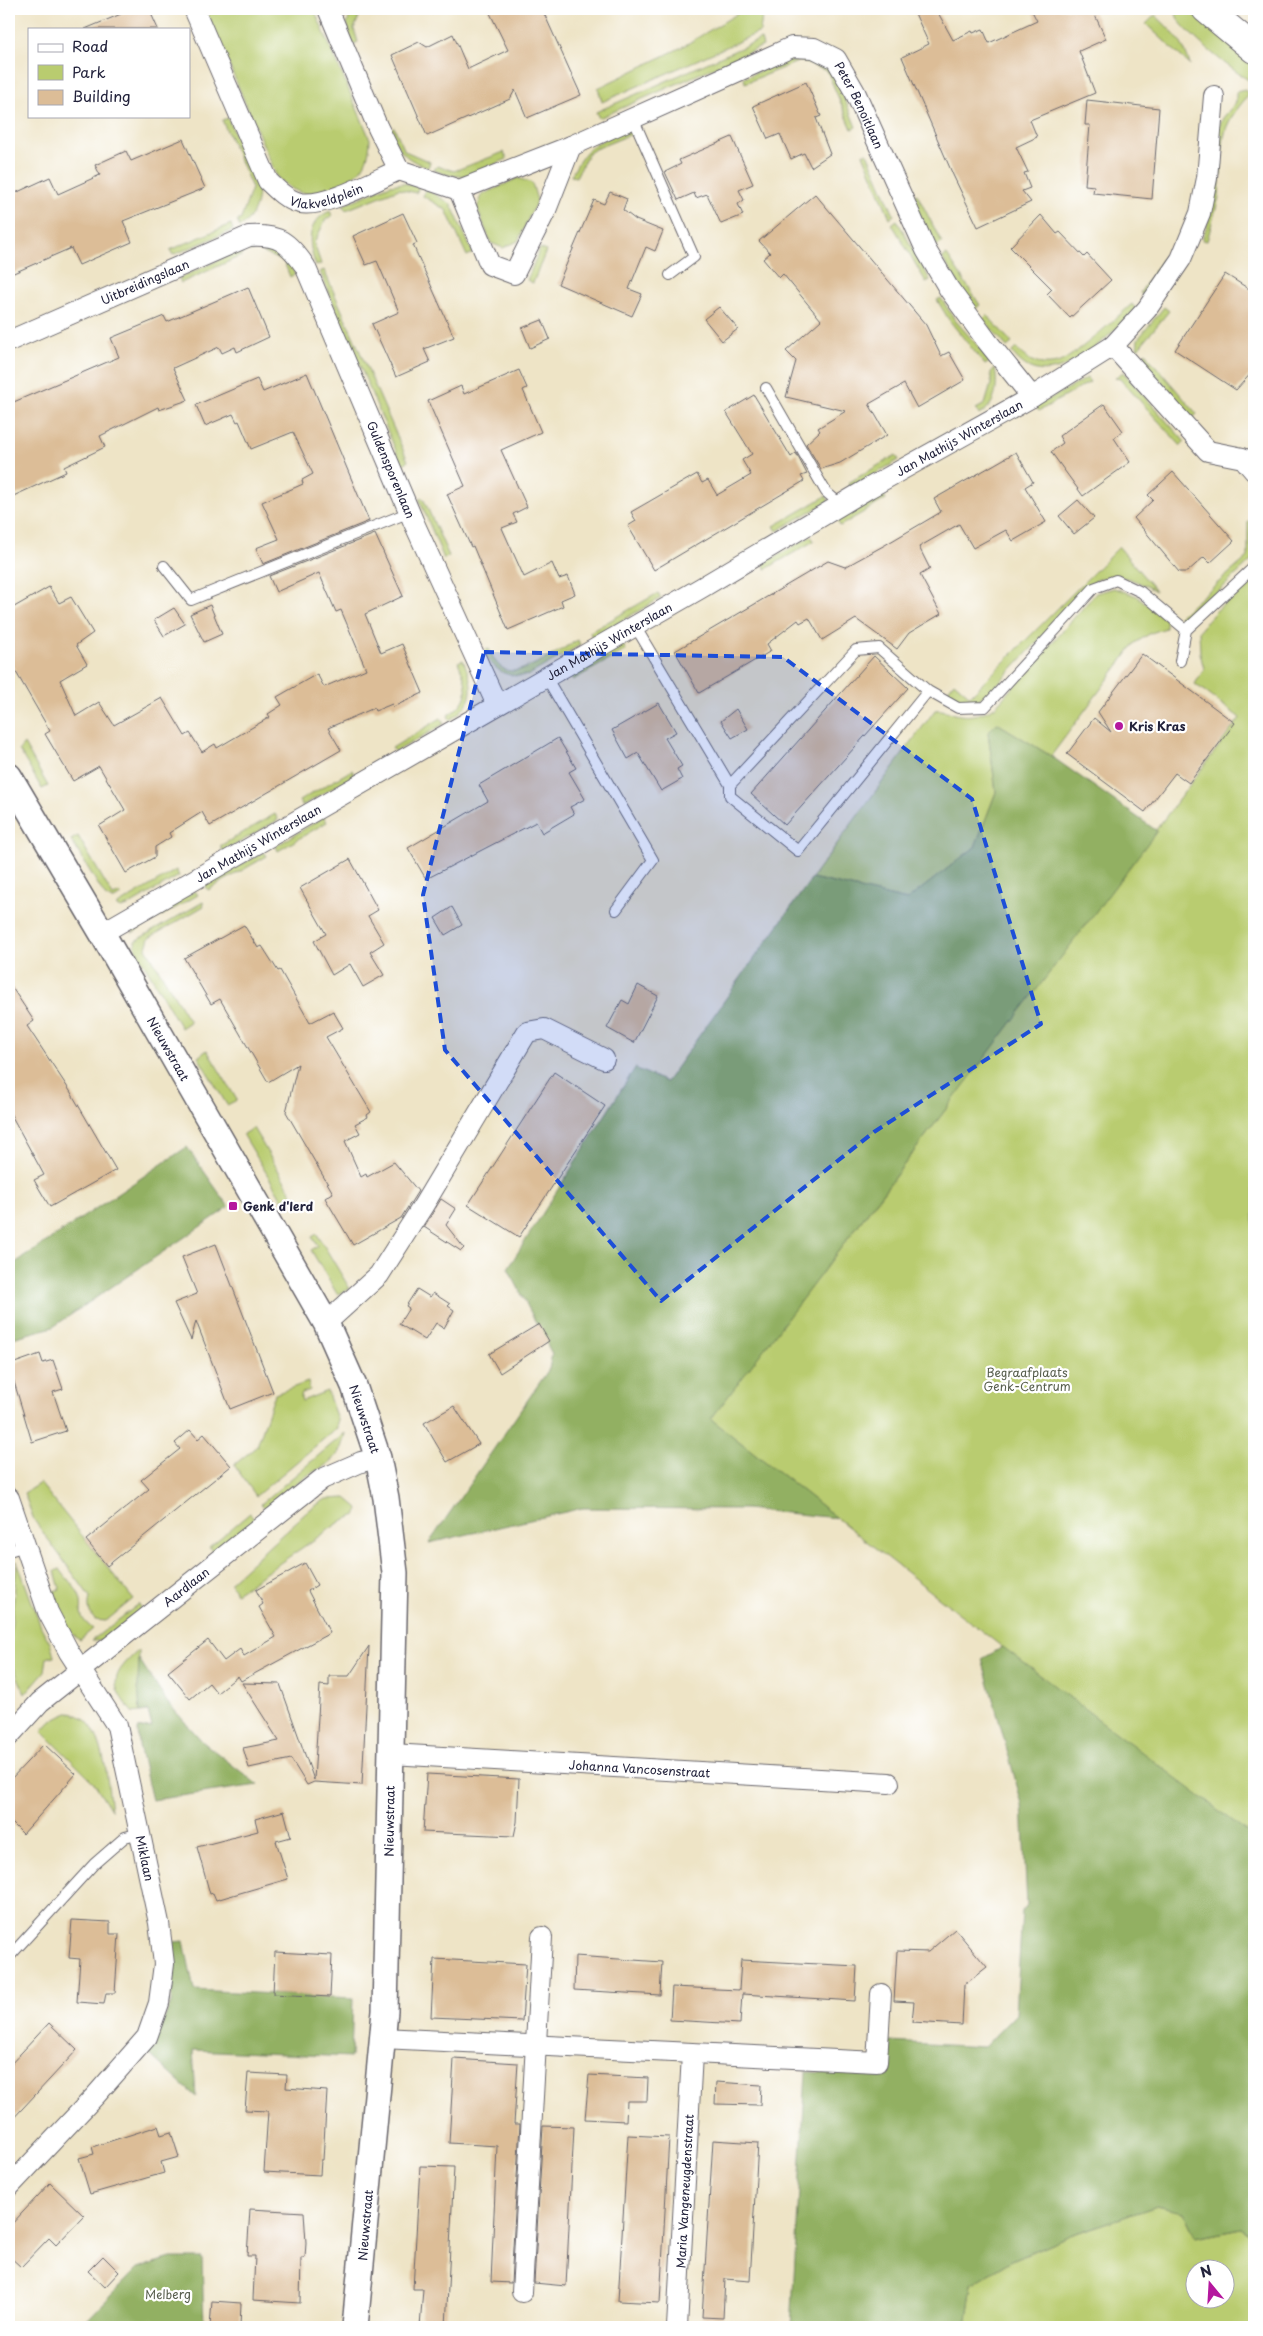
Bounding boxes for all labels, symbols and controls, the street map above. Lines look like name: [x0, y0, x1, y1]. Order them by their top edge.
legend: [28, 28, 190, 118]
text: Road: [72, 34, 108, 57]
street label: Peter Benoitlaan: [830, 58, 888, 151]
text: Park: [72, 60, 106, 83]
text: Building: [72, 84, 131, 107]
street label: Vlakveldplein: [287, 179, 366, 213]
street label: Uitbreidingslaan: [98, 254, 192, 309]
street label: Jan Mathijs Winterslaan: [893, 395, 1026, 480]
street label: Guldensporenlaan: [363, 418, 420, 521]
street label: Jan Mathijs Winterslaan: [543, 598, 675, 684]
place label: Kris Kras: [1129, 717, 1186, 735]
marker: Kris Kras: [1113, 720, 1125, 732]
street label: Jan Mathijs Winterslaan: [192, 800, 324, 887]
street label: Nieuwstraat: [143, 1013, 194, 1084]
place label: Genk d'Ierd: [243, 1197, 313, 1215]
marker: Genk d'Ierd: [227, 1200, 239, 1212]
park label: Begraafplaats Genk-Centrum: [983, 1363, 1071, 1395]
street label: Nieuwstraat: [345, 1382, 385, 1456]
street label: Aardlaan: [159, 1563, 213, 1611]
street label: Johanna Vancosenstraat: [568, 1755, 711, 1782]
street label: Nieuwstraat: [379, 1785, 399, 1857]
street label: Miklaan: [132, 1834, 159, 1883]
street label: Maria Vangeneugdenstraat: [671, 2113, 698, 2269]
street label: Nieuwstraat: [353, 2189, 377, 2261]
north arrow: [1186, 2258, 1236, 2308]
text: N: [1197, 2259, 1214, 2283]
park label: Melberg: [145, 2285, 191, 2303]

